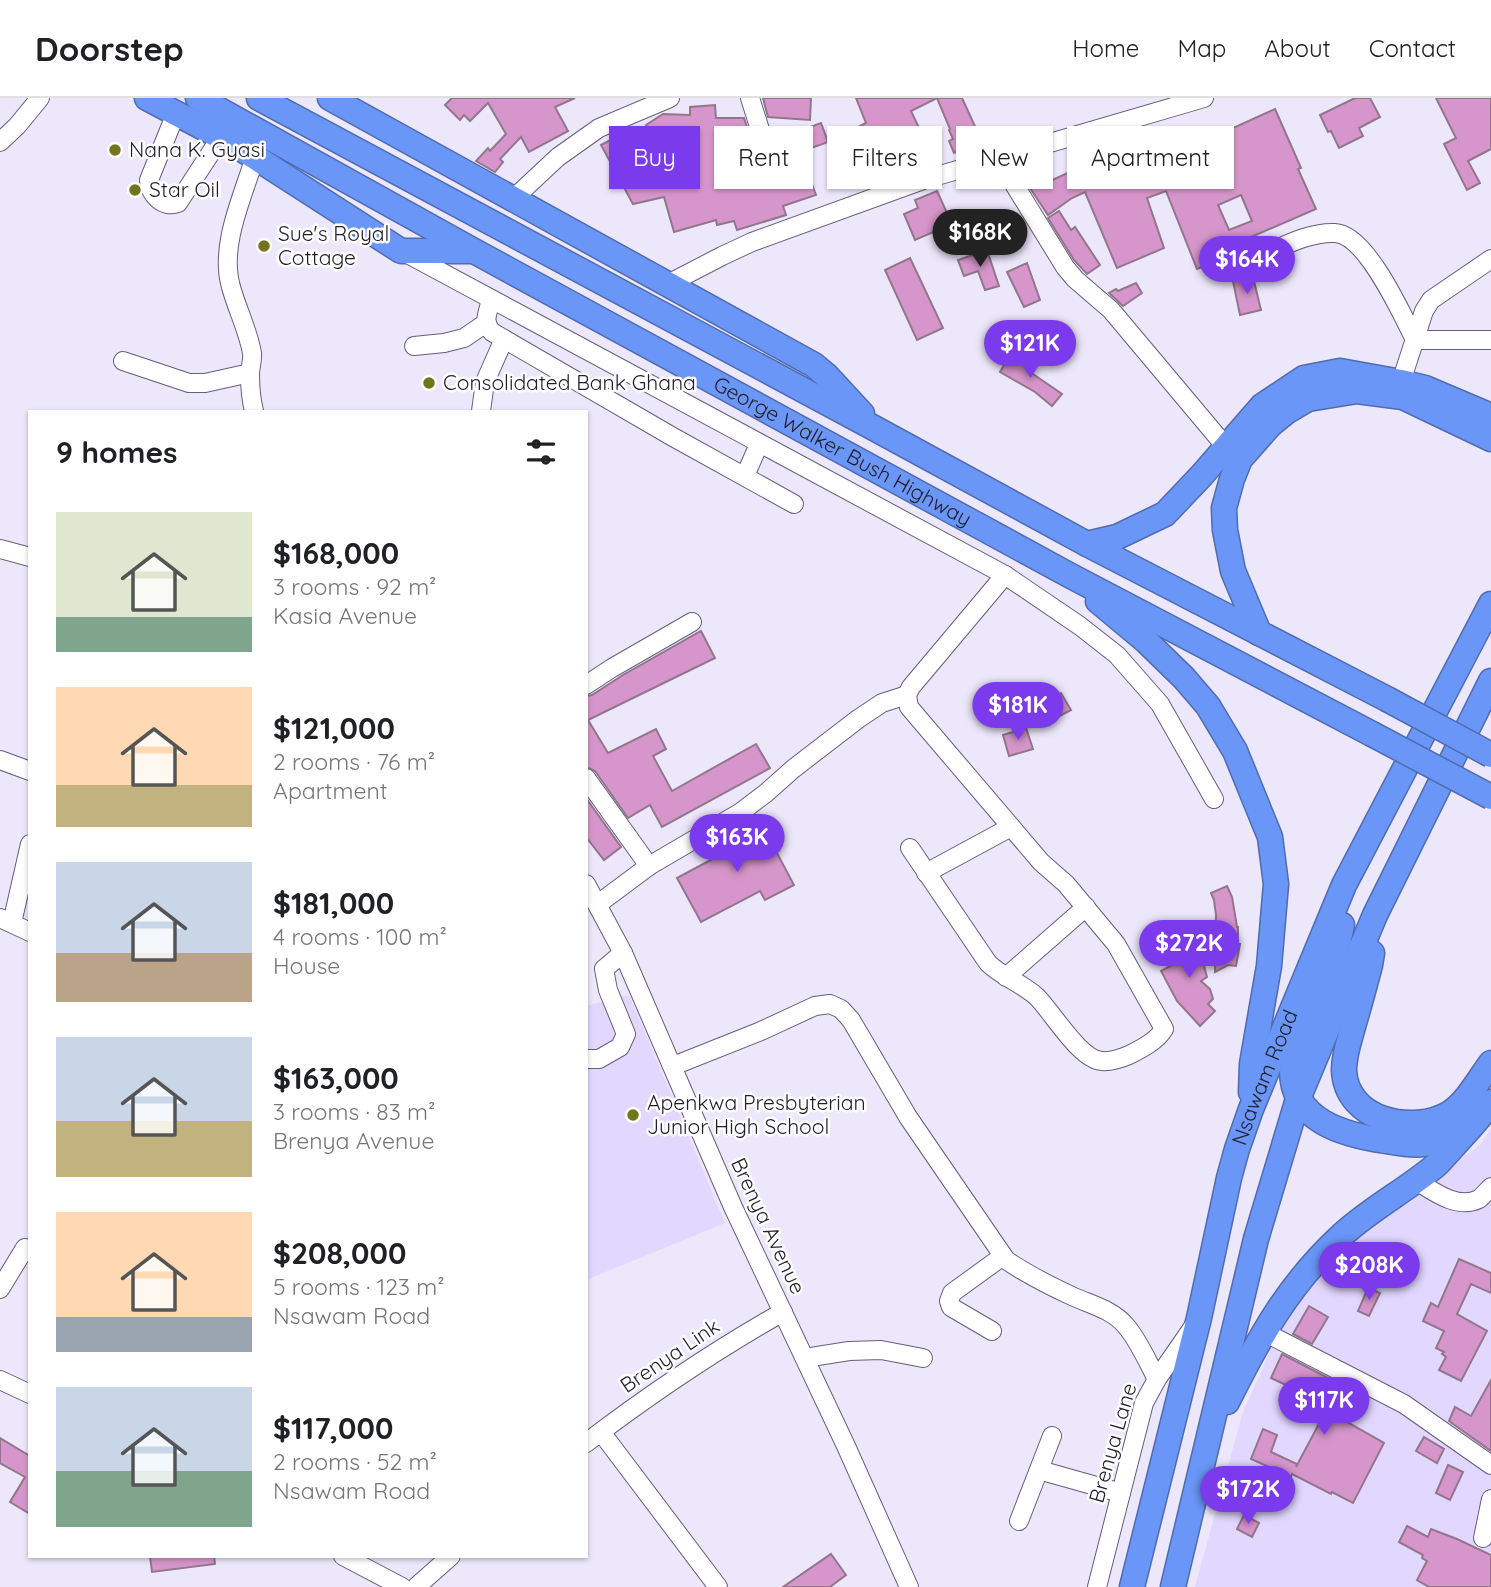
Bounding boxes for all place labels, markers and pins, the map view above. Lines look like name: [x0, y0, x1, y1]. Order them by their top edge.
place label: Nana K. Gyasi: [129, 136, 265, 162]
marker: Nana K. Gyasi: [107, 142, 123, 158]
place label: Star Oil: [149, 176, 220, 202]
marker: Star Oil: [127, 182, 143, 198]
pin: $168K: [931, 209, 1029, 269]
place label: Sue's Royal Cottage: [278, 220, 389, 270]
pin: $164K: [1198, 236, 1296, 296]
marker: Sue's Royal Cottage: [256, 238, 272, 254]
pin: $121K: [981, 320, 1079, 380]
place label: Consolidated Bank Ghana: [443, 369, 696, 395]
marker: Consolidated Bank Ghana: [421, 375, 437, 391]
pin: $181K: [969, 682, 1067, 742]
pin: $163K: [688, 814, 786, 874]
pin: $272K: [1140, 920, 1238, 980]
place label: Apenkwa Presbyterian Junior High School: [647, 1089, 866, 1139]
marker: Apenkwa Presbyterian Junior High School: [625, 1107, 641, 1123]
pin: $208K: [1320, 1242, 1418, 1302]
pin: $117K: [1275, 1378, 1373, 1437]
pin: $172K: [1199, 1466, 1297, 1526]

